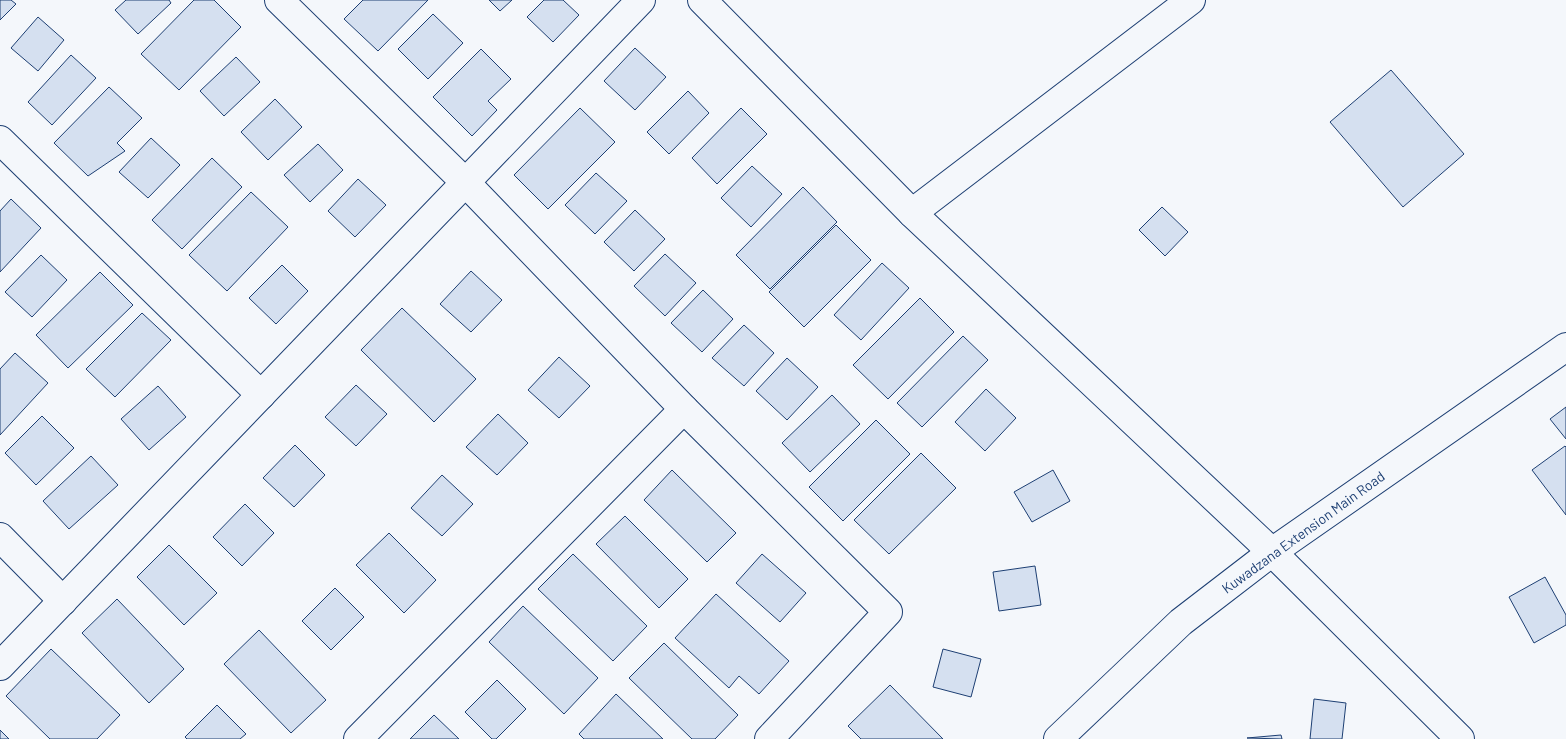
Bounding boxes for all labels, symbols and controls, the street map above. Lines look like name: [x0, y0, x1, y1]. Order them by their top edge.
street label: Kuwadzana Extension Main Road: [1218, 467, 1388, 597]

